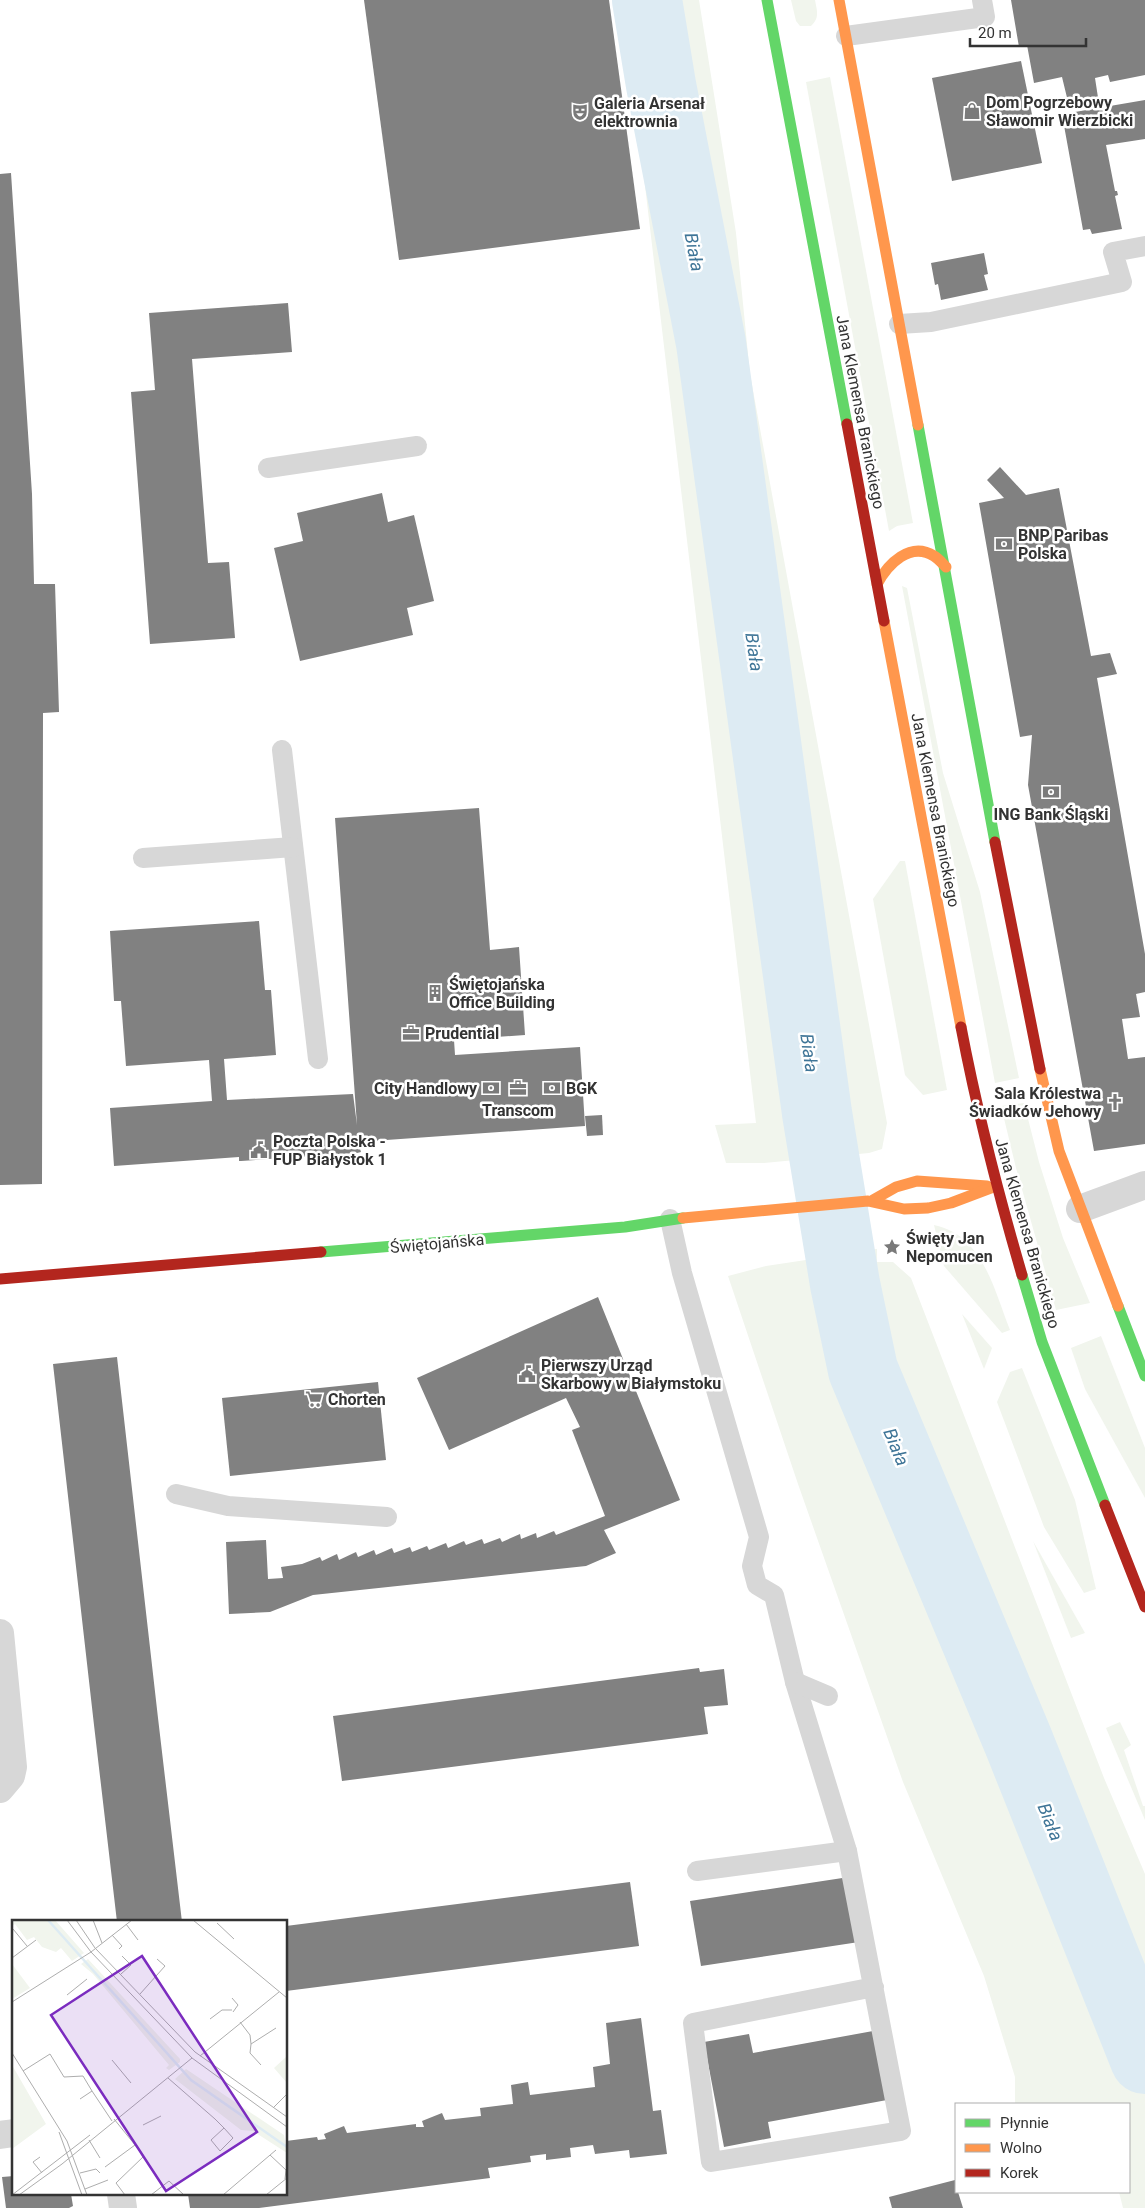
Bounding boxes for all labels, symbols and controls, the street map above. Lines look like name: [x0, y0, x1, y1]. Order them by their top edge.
scale bar: [970, 15, 1086, 47]
text: 20 m: [978, 24, 1012, 42]
place label: Dom Pogrzebowy Sławomir Wierzbicki: [986, 93, 1133, 130]
place label: Galeria Arsenał elektrownia: [594, 94, 705, 131]
shop icon: Dom Pogrzebowy Sławomir Wierzbicki: [962, 101, 982, 121]
theatre icon: Galeria Arsenał elektrownia: [570, 102, 590, 122]
water label: Biała: [680, 231, 709, 273]
street label: Jana Klemensa Branickiego: [832, 313, 889, 511]
place label: BNP Paribas Polska: [1018, 526, 1108, 563]
bank icon: BNP Paribas Polska: [994, 534, 1014, 554]
water label: Biała: [741, 631, 768, 673]
street label: Jana Klemensa Branickiego: [907, 711, 964, 909]
bank icon: ING Bank Śląski: [1041, 782, 1061, 802]
place label: ING Bank Śląski: [994, 805, 1108, 824]
place label: Świętojańska Office Building: [449, 975, 555, 1012]
building icon: Świętojańska Office Building: [425, 983, 445, 1003]
office icon: Prudential: [401, 1023, 421, 1043]
place label: Prudential: [425, 1024, 499, 1043]
water label: Biała: [796, 1032, 823, 1074]
bank icon: City Handlowy: [481, 1078, 501, 1098]
office icon: Transcom: [508, 1078, 528, 1098]
bank icon: BGK: [542, 1078, 562, 1098]
place label: City Handlowy: [374, 1079, 478, 1098]
place label: BGK: [566, 1079, 598, 1098]
place label: Sala Królestwa Świadków Jehowy: [969, 1084, 1102, 1121]
church icon: Sala Królestwa Świadków Jehowy: [1105, 1092, 1125, 1112]
place label: Transcom: [482, 1101, 554, 1120]
place label: Poczta Polska - FUP Białystok 1: [273, 1132, 387, 1169]
street label: Jana Klemensa Branickiego: [991, 1136, 1064, 1331]
public building icon: Poczta Polska - FUP Białystok 1: [249, 1140, 269, 1160]
street label: Świętojańska: [389, 1229, 485, 1257]
place label: Święty Jan Nepomucen: [906, 1229, 993, 1266]
place icon: Święty Jan Nepomucen: [882, 1237, 902, 1257]
place label: Pierwszy Urząd Skarbowy w Białymstoku: [541, 1356, 721, 1393]
public building icon: Pierwszy Urząd Skarbowy w Białymstoku: [517, 1364, 537, 1384]
supermarket icon: Chorten: [304, 1389, 324, 1409]
place label: Chorten: [328, 1390, 386, 1409]
water label: Biała: [879, 1425, 914, 1469]
water label: Biała: [1033, 1800, 1067, 1844]
inset map: [12, 1920, 288, 2196]
legend: [955, 2103, 1130, 2193]
text: Płynnie: [1000, 2114, 1049, 2132]
text: Wolno: [1000, 2139, 1042, 2157]
text: Korek: [1000, 2164, 1039, 2182]

